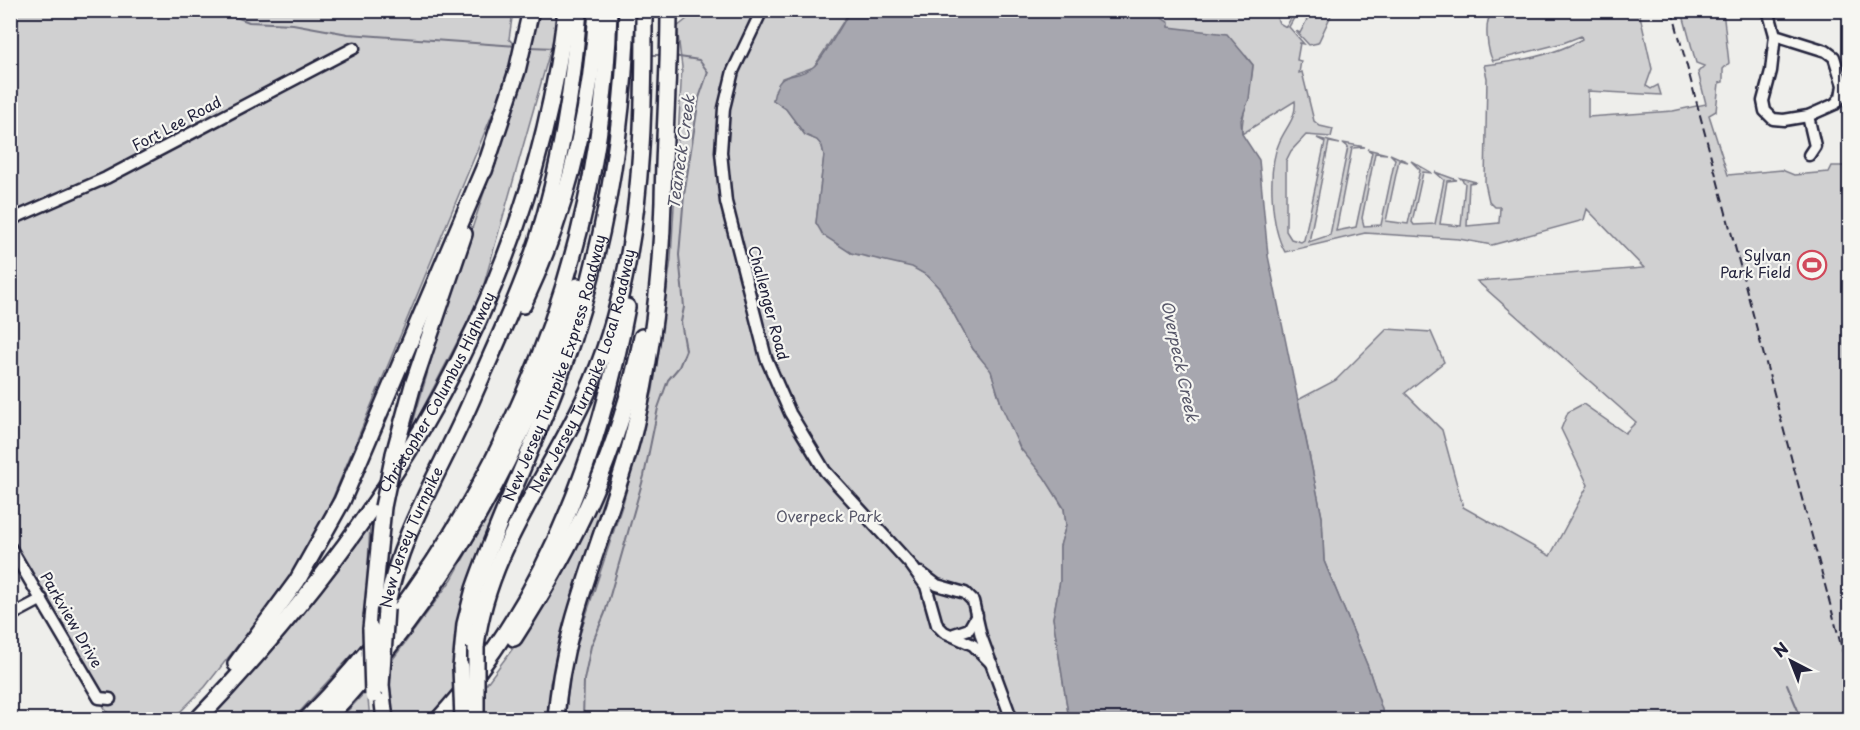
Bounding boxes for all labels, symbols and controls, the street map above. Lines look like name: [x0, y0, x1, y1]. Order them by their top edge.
street label: Fort Lee Road: [127, 89, 225, 156]
water label: Teaneck Creek: [660, 92, 700, 211]
street label: New Jersey Turnpike Express Roadway: [497, 232, 611, 505]
street label: Challenger Road: [743, 243, 796, 362]
place label: Sylvan Park Field: [1720, 243, 1791, 283]
street label: New Jersey Turnpike Local Roadway: [523, 247, 640, 497]
sports icon: Sylvan Park Field: [1796, 249, 1828, 281]
street label: Christopher Columbus Highway: [372, 288, 500, 497]
water label: Overpeck Creek: [1156, 298, 1206, 425]
street label: New Jersey Turnpike: [373, 462, 448, 610]
park label: Overpeck Park: [776, 504, 882, 527]
street label: Parkview Drive: [35, 567, 109, 672]
north arrow: [1761, 631, 1821, 691]
text: N: [1768, 636, 1793, 662]

